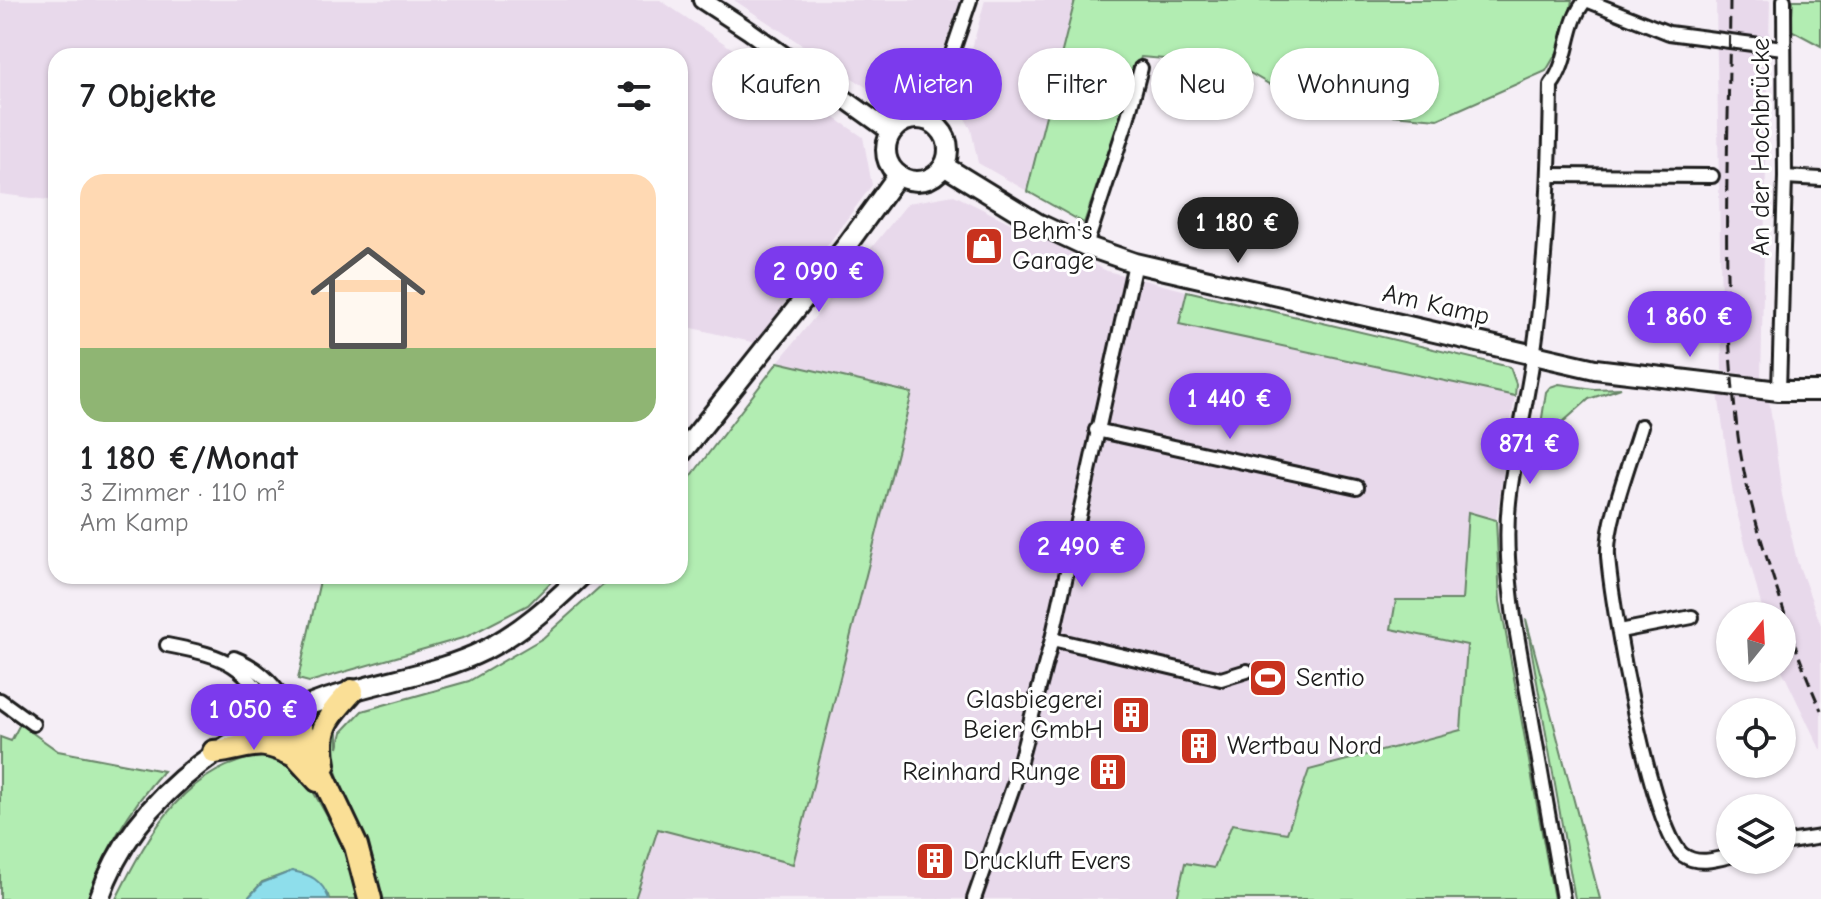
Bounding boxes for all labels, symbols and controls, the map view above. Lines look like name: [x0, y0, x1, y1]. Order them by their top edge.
street label: An der Hochbrücke: [1746, 38, 1776, 256]
chip: Kaufen: [712, 48, 849, 120]
chip: Mieten: [865, 48, 1002, 120]
chip: Filter: [1018, 48, 1135, 120]
chip: Neu: [1151, 48, 1254, 120]
chip: Wohnung: [1270, 48, 1439, 120]
icon: filters: [612, 74, 656, 118]
text: 7 Objekte: [80, 76, 216, 116]
pin: 1 180 €: [1164, 197, 1312, 265]
text: 1 180 €: [1195, 208, 1281, 238]
place label: Behm's Garage: [1012, 216, 1094, 276]
shop icon: Behm's Garage: [963, 225, 1005, 267]
icon: home: [296, 226, 440, 370]
pin: 2 090 €: [745, 246, 893, 314]
text: 2 090 €: [773, 257, 865, 287]
street label: Am Kamp: [1380, 278, 1492, 332]
pin: 1 860 €: [1616, 291, 1764, 359]
text: 1 860 €: [1646, 302, 1734, 332]
pin: 1 440 €: [1156, 373, 1304, 441]
text: 1 440 €: [1187, 384, 1273, 414]
pin: 871 €: [1474, 418, 1586, 486]
text: 871 €: [1499, 429, 1561, 459]
text: 1 180 €/Monat: [80, 438, 298, 478]
text: 3 Zimmer · 110 m²: [80, 478, 284, 508]
text: Am Kamp: [80, 508, 189, 538]
pin: 2 490 €: [1008, 521, 1156, 589]
text: 2 490 €: [1037, 532, 1127, 562]
north arrow: [1716, 602, 1796, 682]
map controls: [1716, 602, 1796, 874]
sports icon: Sentio: [1247, 657, 1289, 699]
place label: Sentio: [1296, 663, 1365, 693]
pin: 1 050 €: [180, 684, 328, 752]
place label: Glasbiegerei Beier GmbH: [963, 685, 1103, 745]
building icon: Glasbiegerei Beier GmbH: [1110, 694, 1152, 736]
text: 1 050 €: [209, 695, 299, 725]
button: locate: [1716, 698, 1796, 778]
building icon: Wertbau Nord: [1178, 725, 1220, 767]
place label: Wertbau Nord: [1227, 731, 1382, 761]
building icon: Reinhard Runge: [1087, 751, 1129, 793]
place label: Reinhard Runge: [902, 757, 1080, 787]
button: layers: [1716, 794, 1796, 874]
building icon: Druckluft Evers: [914, 840, 956, 882]
place label: Druckluft Evers: [963, 846, 1131, 876]

